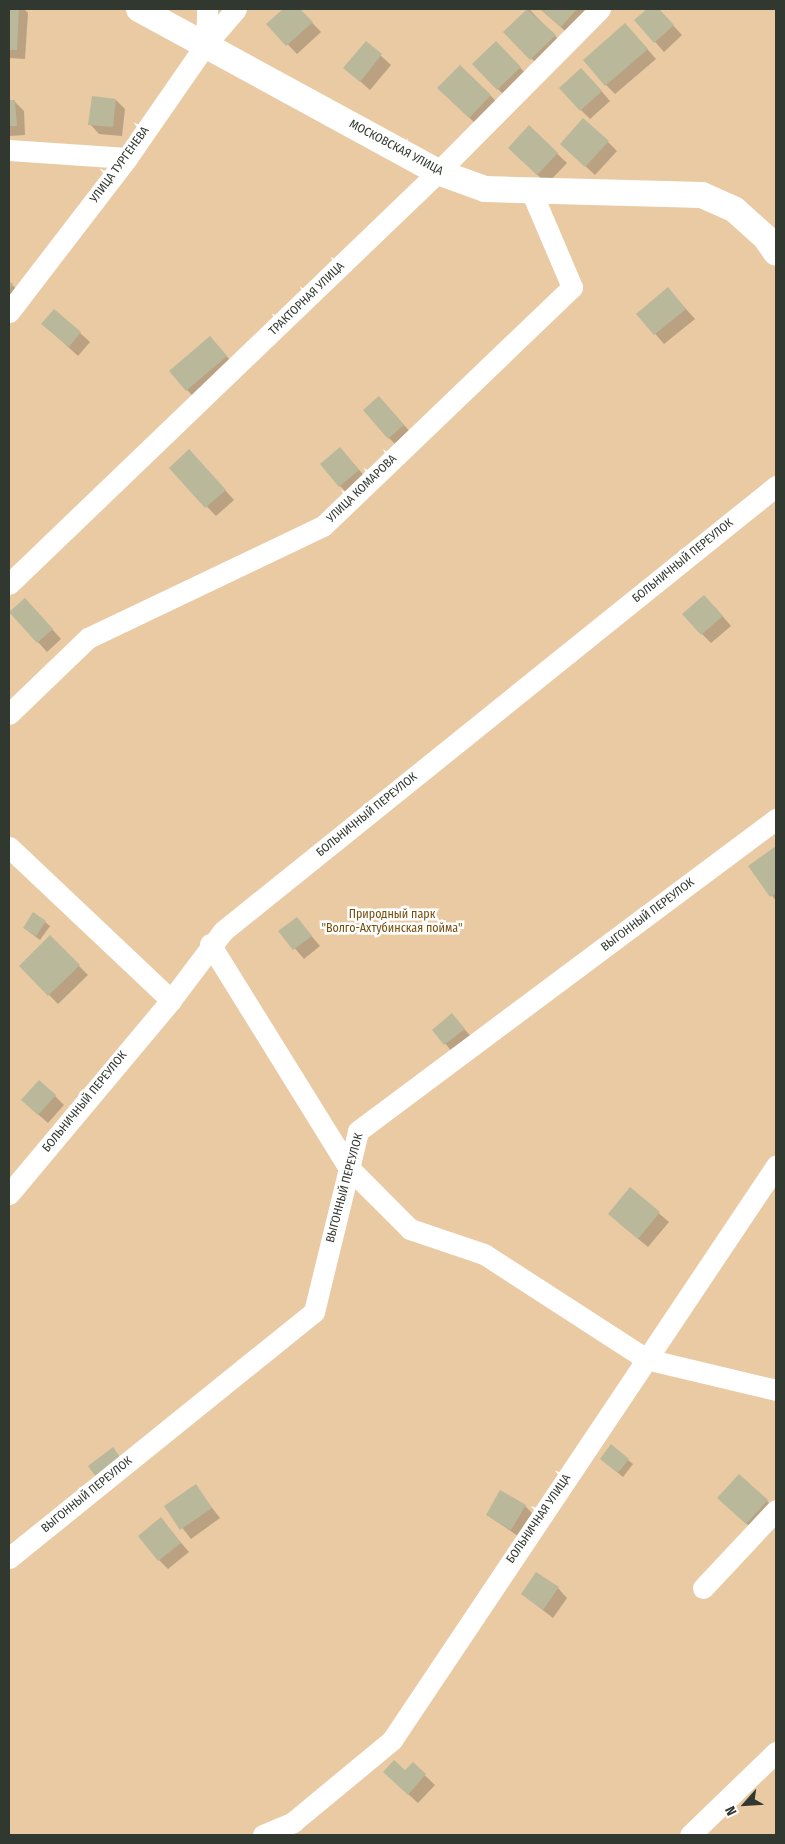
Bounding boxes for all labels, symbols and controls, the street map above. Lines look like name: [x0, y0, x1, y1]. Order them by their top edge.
street label: МОСКОВСКАЯ УЛИЦА: [347, 117, 445, 179]
street label: УЛИЦА ТУРГЕНЕВА: [87, 124, 153, 206]
street label: ТРАКТОРНАЯ УЛИЦА: [266, 259, 348, 339]
street label: УЛИЦА КОМАРОВА: [324, 452, 400, 526]
street label: БОЛЬНИЧНЫЙ ПЕРЕУЛОК: [630, 516, 736, 606]
street label: БОЛЬНИЧНЫЙ ПЕРЕУЛОК: [314, 770, 420, 860]
street label: ВЫГОННЫЙ ПЕРЕУЛОК: [599, 875, 697, 955]
park label: Природный парк "Волго-Ахтубинская пойма": [321, 908, 463, 936]
street label: БОЛЬНИЧНЫЙ ПЕРЕУЛОК: [40, 1049, 130, 1155]
street label: ВЫГОННЫЙ ПЕРЕУЛОК: [323, 1132, 367, 1244]
street label: ВЫГОННЫЙ ПЕРЕУЛОК: [39, 1454, 135, 1536]
street label: БОЛЬНИЧНАЯ УЛИЦА: [504, 1472, 574, 1566]
north arrow: [720, 1779, 770, 1829]
text: N: [722, 1803, 741, 1818]

